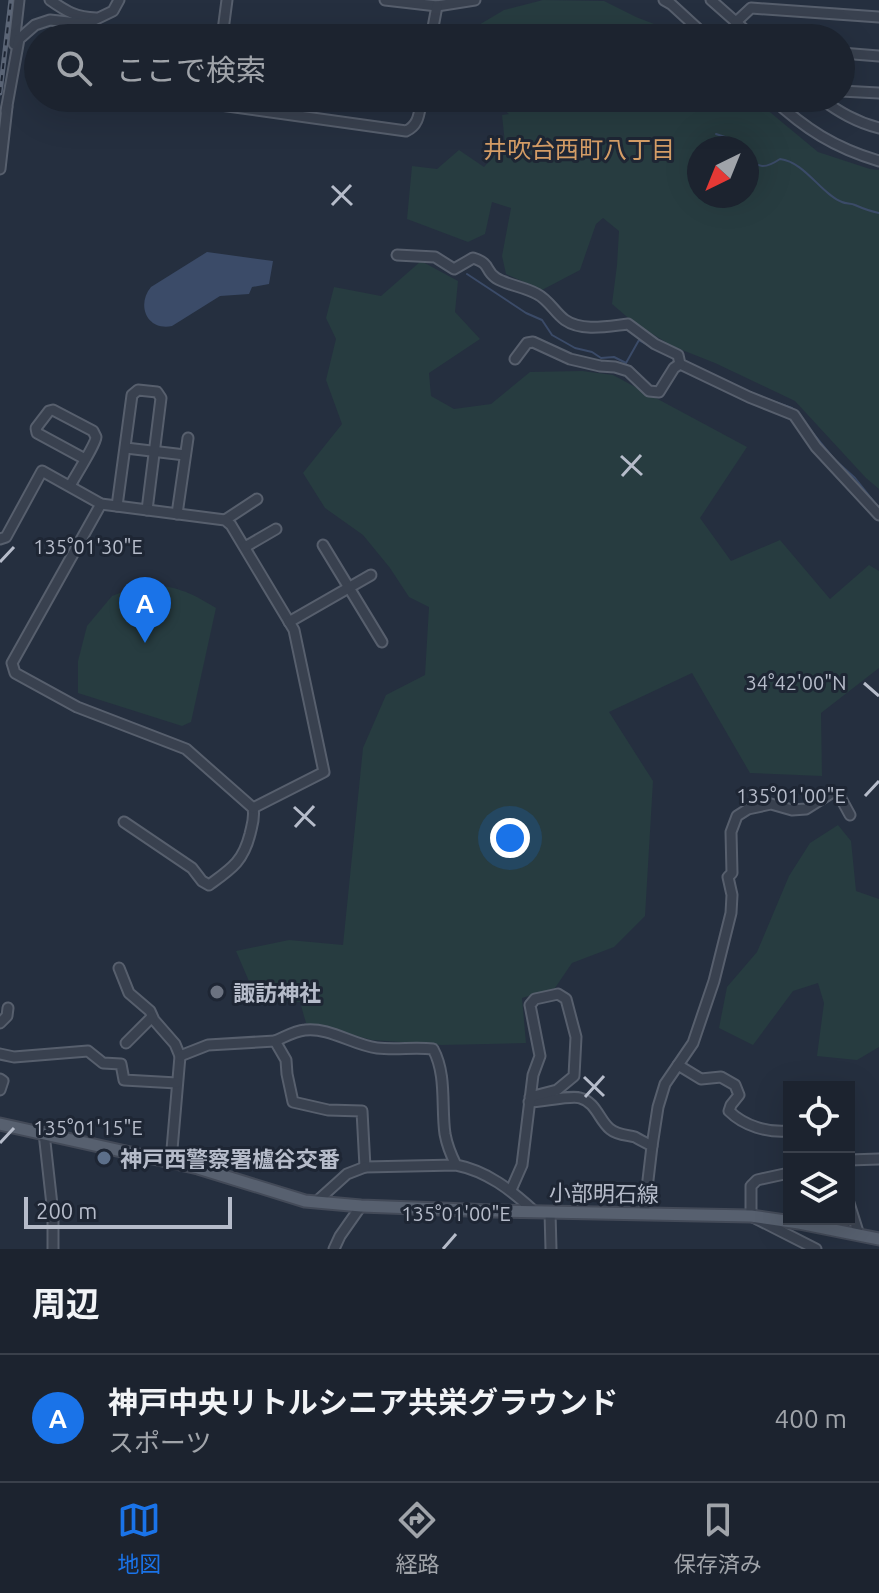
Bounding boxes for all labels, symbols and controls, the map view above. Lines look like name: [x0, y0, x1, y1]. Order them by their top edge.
search box: [24, 24, 855, 112]
icon: search: [52, 46, 96, 90]
text: ここで検索: [116, 53, 266, 87]
district label: 井吹台西町八丁目: [483, 136, 675, 163]
north arrow: [687, 136, 759, 208]
text: 135°01'30"E: [33, 535, 143, 558]
pin: A: [119, 577, 171, 643]
text: 34°42'00"N: [745, 671, 847, 694]
text: 135°01'00"E: [736, 784, 846, 807]
your location: [490, 818, 530, 858]
place label: 諏訪神社: [233, 980, 321, 1005]
marker: 諏訪神社: [208, 983, 226, 1001]
map controls: [783, 1081, 855, 1225]
button: locate: [783, 1081, 855, 1153]
text: 135°01'15"E: [33, 1116, 143, 1139]
place label: 神戸西警察署櫨谷交番: [120, 1146, 340, 1171]
marker: 神戸西警察署櫨谷交番: [95, 1149, 113, 1167]
button: layers: [783, 1153, 855, 1225]
street label: 小部明石線: [549, 1180, 659, 1206]
scale bar: [24, 1193, 232, 1229]
text: 200 m: [36, 1198, 97, 1223]
text: 135°01'00"E: [401, 1202, 511, 1225]
text: 周辺: [32, 1284, 100, 1322]
text: 神戸中央リトルシニア共栄グラウンド: [108, 1385, 618, 1419]
text: A: [49, 1404, 67, 1433]
text: 400 m: [775, 1404, 847, 1433]
text: スポーツ: [108, 1428, 211, 1457]
tab: 地図: [117, 1498, 161, 1578]
tab: 経路: [395, 1498, 440, 1578]
tab: 保存済み: [674, 1498, 762, 1578]

